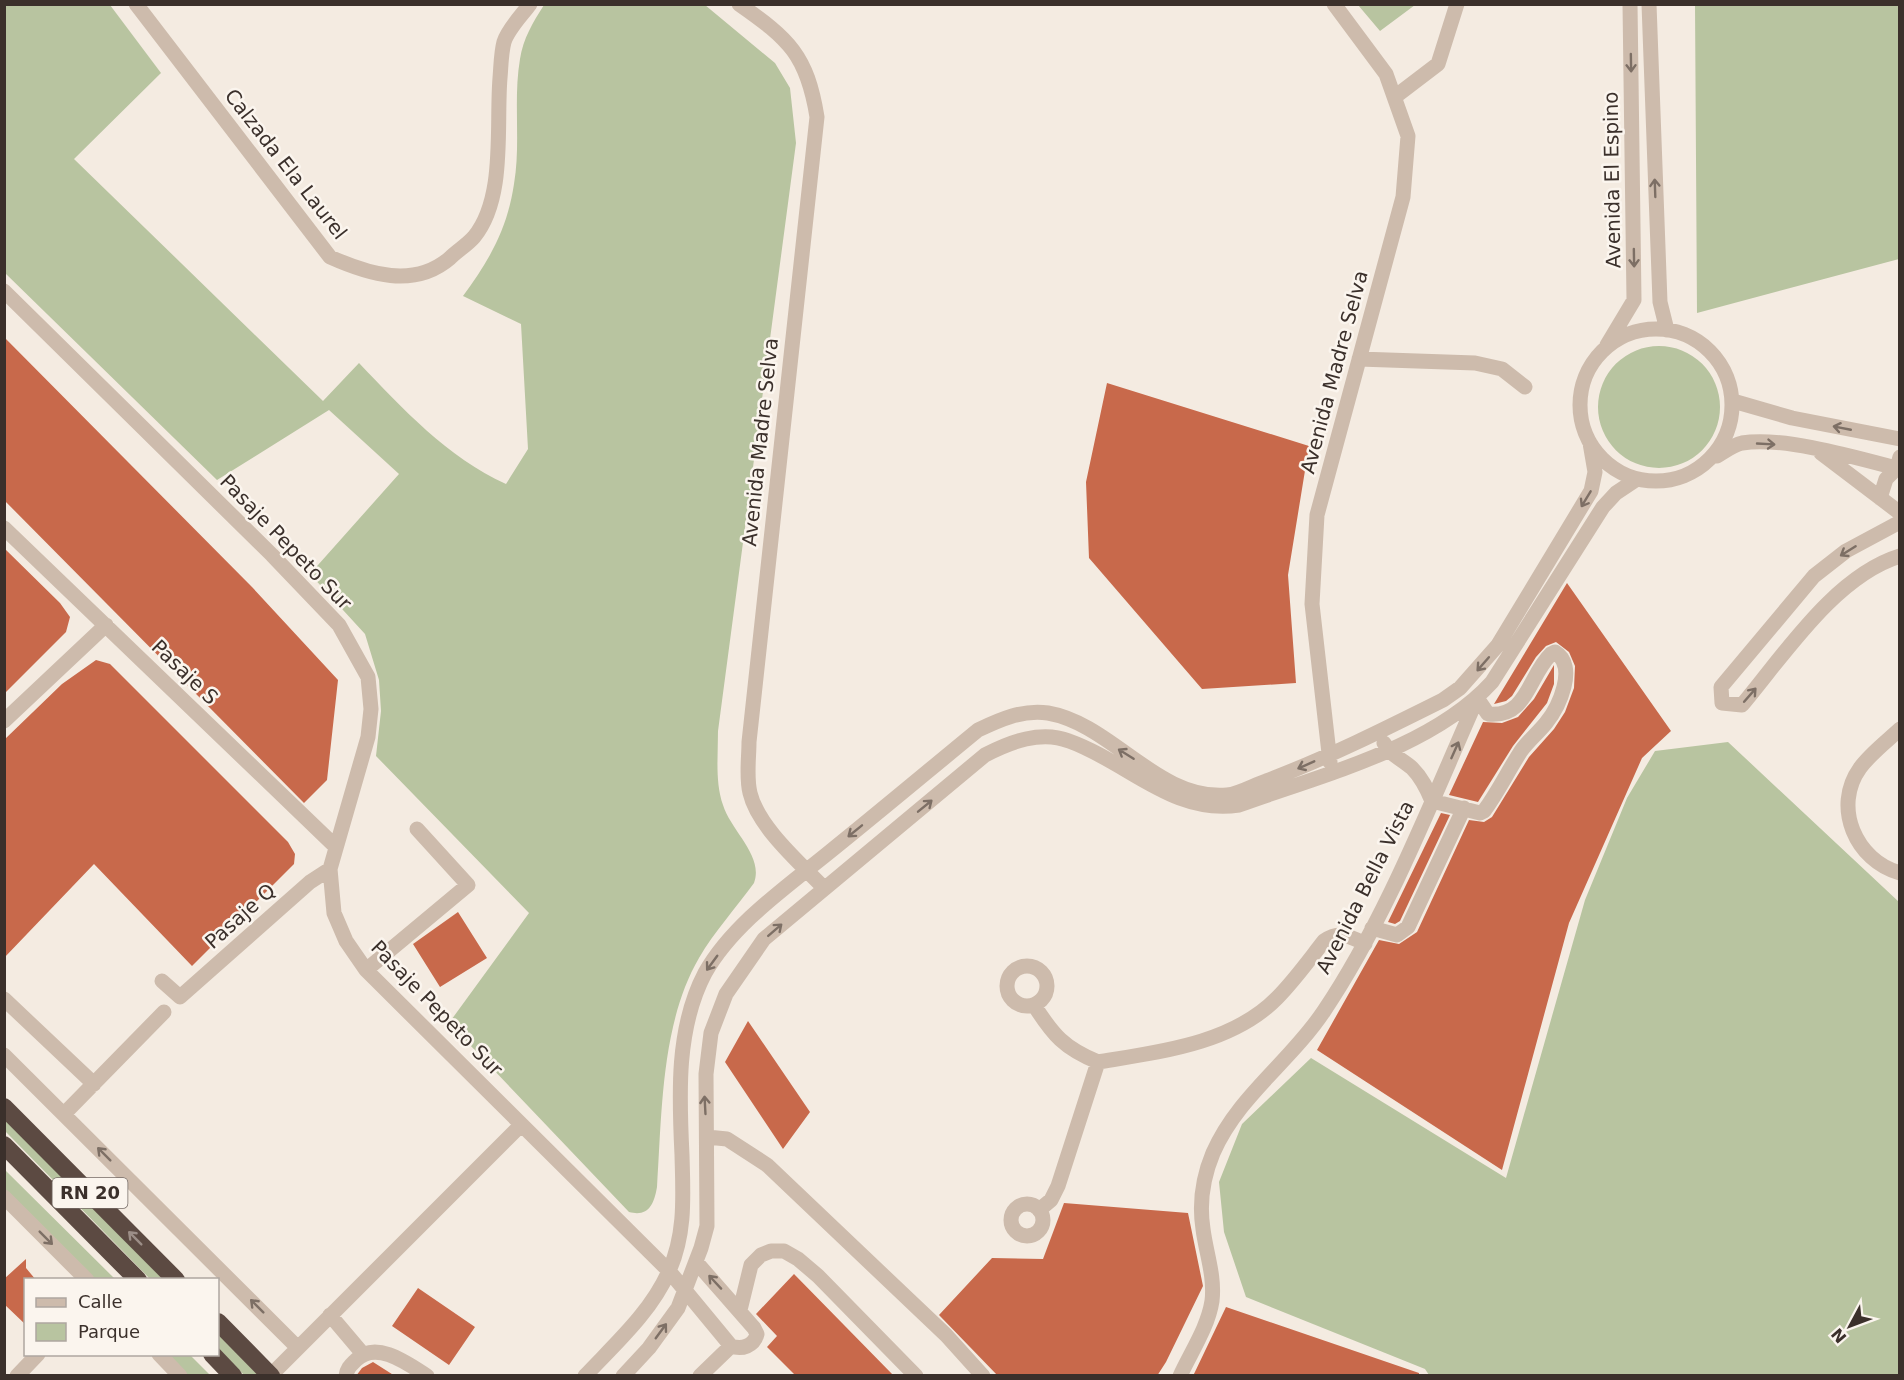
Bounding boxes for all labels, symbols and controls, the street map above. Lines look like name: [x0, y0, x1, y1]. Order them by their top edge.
one-way arrow: [1625, 52, 1637, 72]
street label: Calzada Ela Laurel: [220, 84, 352, 244]
street label: Avenida El Espino: [1598, 91, 1626, 269]
one-way arrow: [1650, 179, 1661, 199]
one-way arrow: [1628, 247, 1639, 267]
street label: Avenida Madre Selva: [1295, 268, 1373, 476]
street label: Avenida Madre Selva: [737, 337, 783, 547]
one-way arrow: [1833, 422, 1852, 433]
one-way arrow: [1755, 438, 1775, 449]
street label: Pasaje Pepeto Sur: [215, 469, 357, 615]
one-way arrow: [1580, 490, 1592, 507]
one-way arrow: [1840, 545, 1857, 557]
street label: Pasaje S: [147, 635, 223, 709]
one-way arrow: [1476, 656, 1490, 671]
one-way arrow: [1743, 688, 1757, 703]
one-way arrow: [1449, 741, 1461, 759]
one-way arrow: [1118, 747, 1135, 759]
one-way arrow: [1297, 760, 1316, 771]
street label: Avenida Bella Vista: [1311, 796, 1419, 978]
one-way arrow: [917, 799, 932, 813]
one-way arrow: [847, 825, 863, 838]
street label: Pasaje Q: [200, 878, 280, 954]
one-way arrow: [767, 923, 782, 937]
street label: Pasaje Pepeto Sur: [366, 935, 508, 1081]
one-way arrow: [706, 955, 718, 971]
one-way arrow: [700, 1096, 711, 1116]
one-way arrow: [96, 1146, 111, 1161]
road number: RN 20: [52, 1178, 128, 1208]
one-way arrow: [127, 1230, 142, 1245]
one-way arrow: [38, 1231, 53, 1246]
one-way arrow: [708, 1275, 722, 1290]
legend: [24, 1278, 219, 1356]
text: Calle: [78, 1291, 123, 1312]
north arrow: [1820, 1296, 1880, 1356]
one-way arrow: [249, 1299, 264, 1314]
text: Parque: [78, 1321, 140, 1342]
one-way arrow: [655, 1324, 667, 1340]
text: N: [1827, 1324, 1851, 1347]

